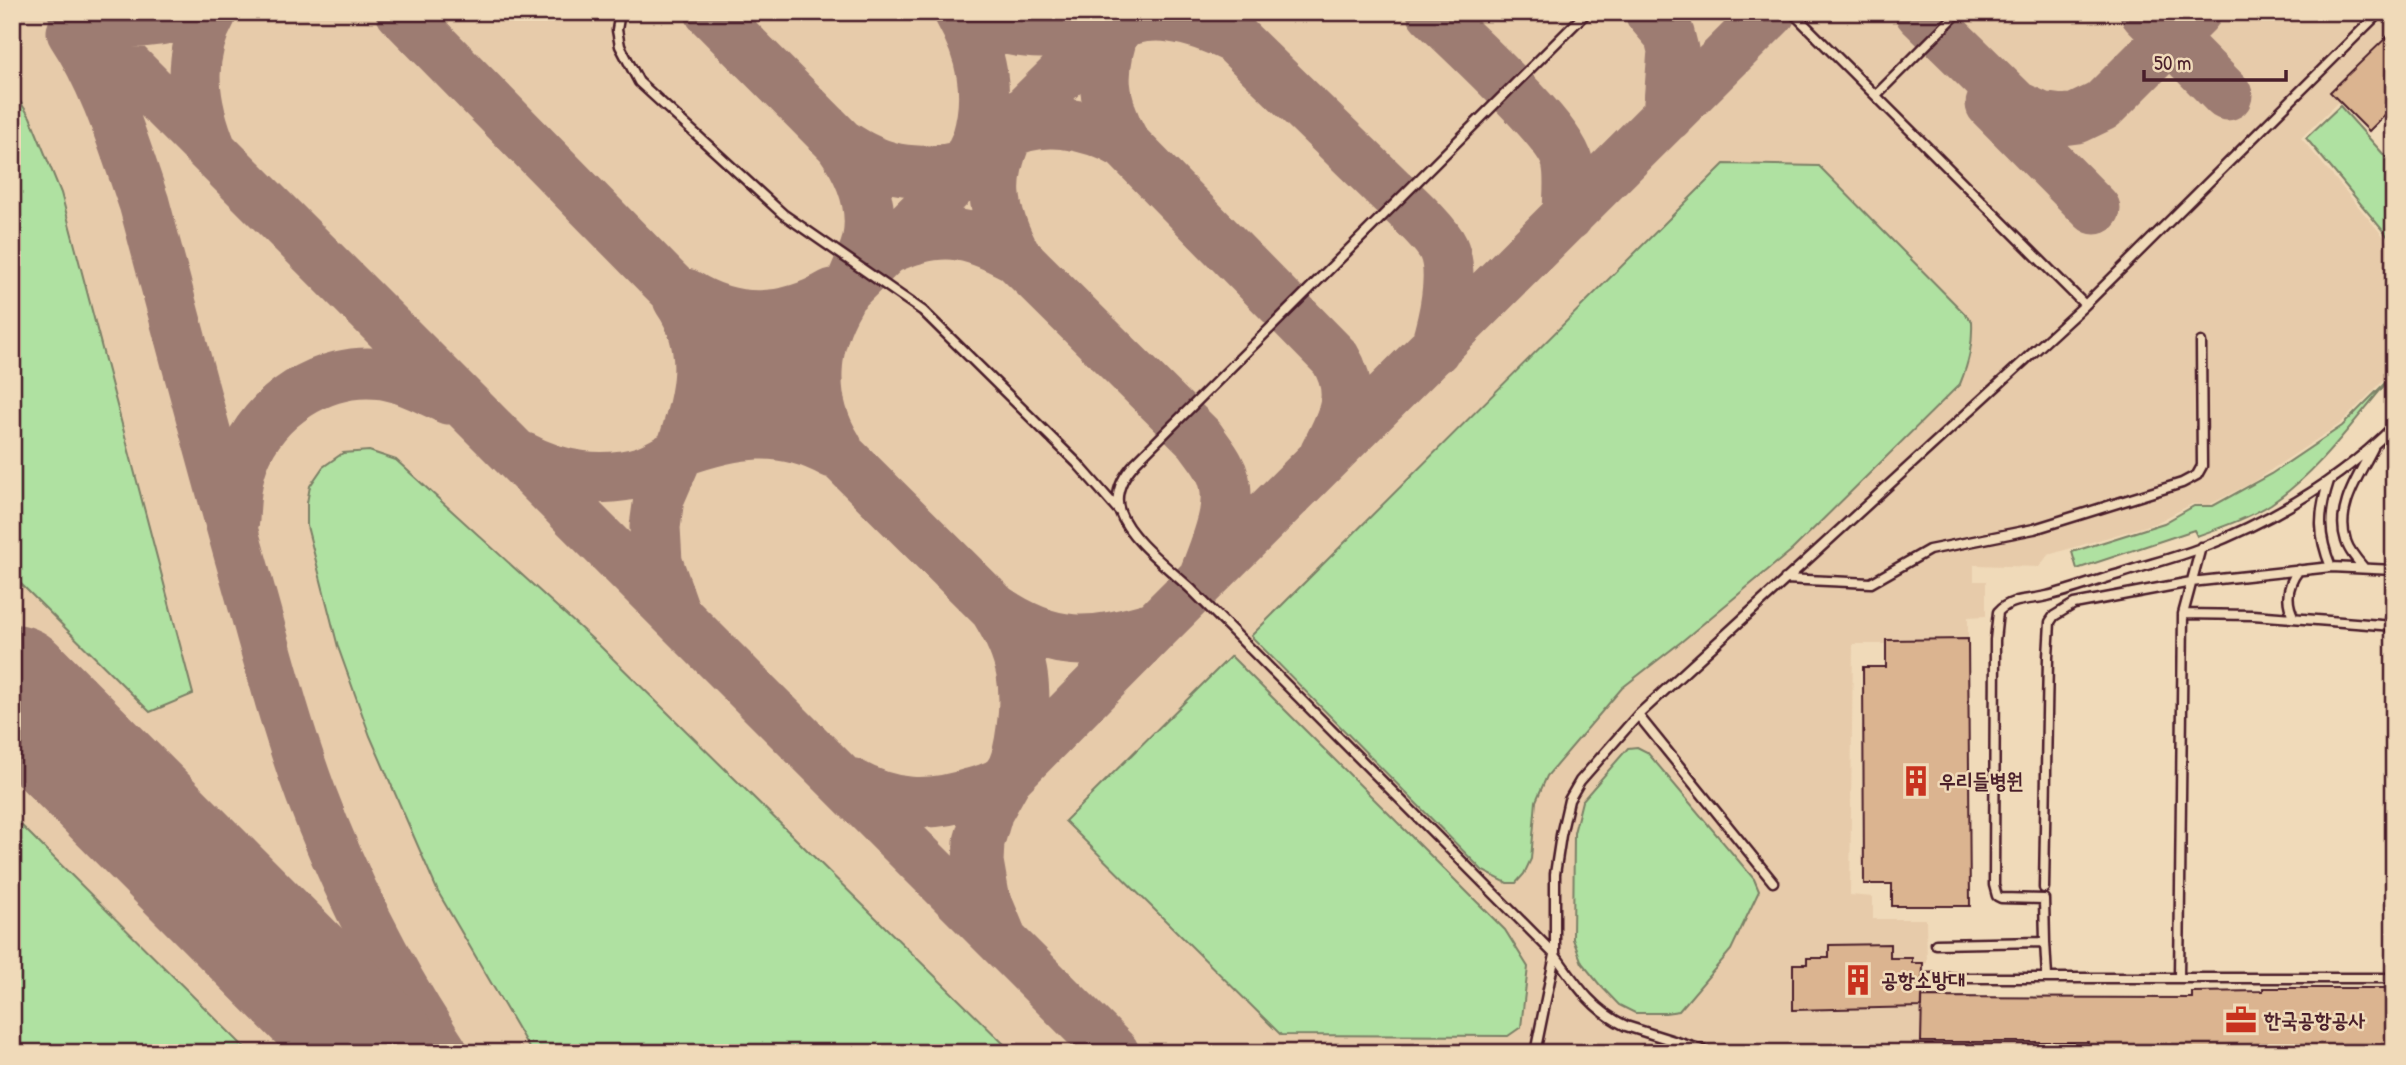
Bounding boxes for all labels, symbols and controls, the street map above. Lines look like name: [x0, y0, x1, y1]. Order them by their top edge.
scale bar: [2144, 38, 2285, 82]
text: 50 m: [2154, 48, 2191, 77]
building icon: 우리들병원: [1899, 764, 1933, 798]
place label: 우리들병원: [1939, 766, 2024, 795]
building icon: 공항소방대: [1841, 963, 1875, 997]
place label: 공항소방대: [1881, 965, 1966, 994]
office icon: 한국공항공사: [2224, 1003, 2258, 1037]
place label: 한국공항공사: [2263, 1005, 2365, 1034]

